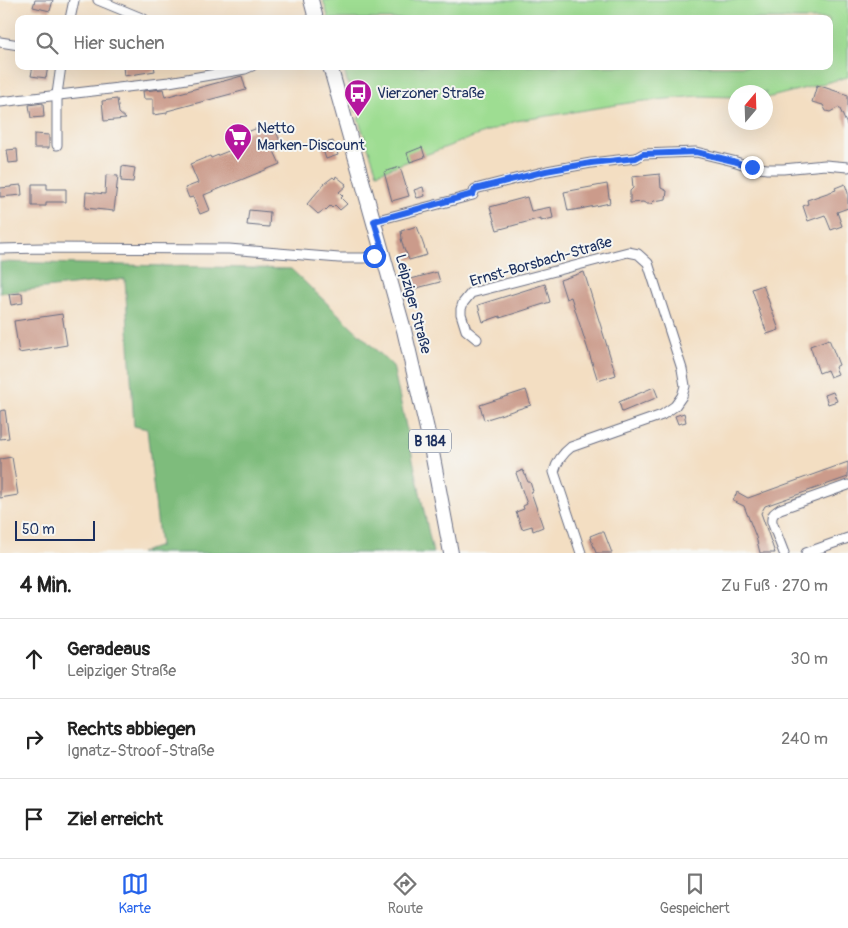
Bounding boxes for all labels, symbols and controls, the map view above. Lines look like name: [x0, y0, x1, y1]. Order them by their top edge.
search box: [15, 15, 833, 70]
icon: search: [33, 29, 61, 57]
text: Hier suchen: [73, 31, 165, 55]
bus stop icon: Vierzoner Straße: [343, 78, 373, 117]
place label: Vierzoner Straße: [377, 84, 485, 103]
north arrow: [728, 85, 773, 130]
place label: Netto Marken-Discount: [257, 119, 366, 155]
supermarket icon: Netto Marken-Discount: [223, 122, 253, 161]
route end: [741, 156, 764, 179]
street label: Ernst-Borsbach-Straße: [468, 232, 615, 291]
route start: [363, 245, 386, 268]
street label: Leipziger Straße: [391, 252, 436, 356]
road number: B 184: [409, 430, 451, 452]
scale bar: [15, 518, 95, 541]
text: 50 m: [22, 521, 55, 538]
text: 4 Min.: [20, 572, 72, 599]
text: Zu Fuß · 270 m: [721, 576, 828, 596]
text: Geradeaus: [67, 637, 150, 661]
icon: ahead: [20, 645, 48, 673]
text: 30 m: [790, 649, 828, 669]
text: Leipziger Straße: [67, 661, 176, 681]
text: Rechts abbiegen: [67, 717, 196, 741]
icon: right: [20, 725, 48, 753]
text: 240 m: [781, 729, 828, 749]
text: Ignatz-Stroof-Straße: [67, 741, 214, 761]
icon: arrive: [20, 805, 48, 833]
text: Ziel erreicht: [67, 807, 163, 831]
tab: Karte: [118, 870, 151, 917]
tab: Route: [388, 870, 423, 917]
tab: Gespeichert: [660, 870, 730, 917]

